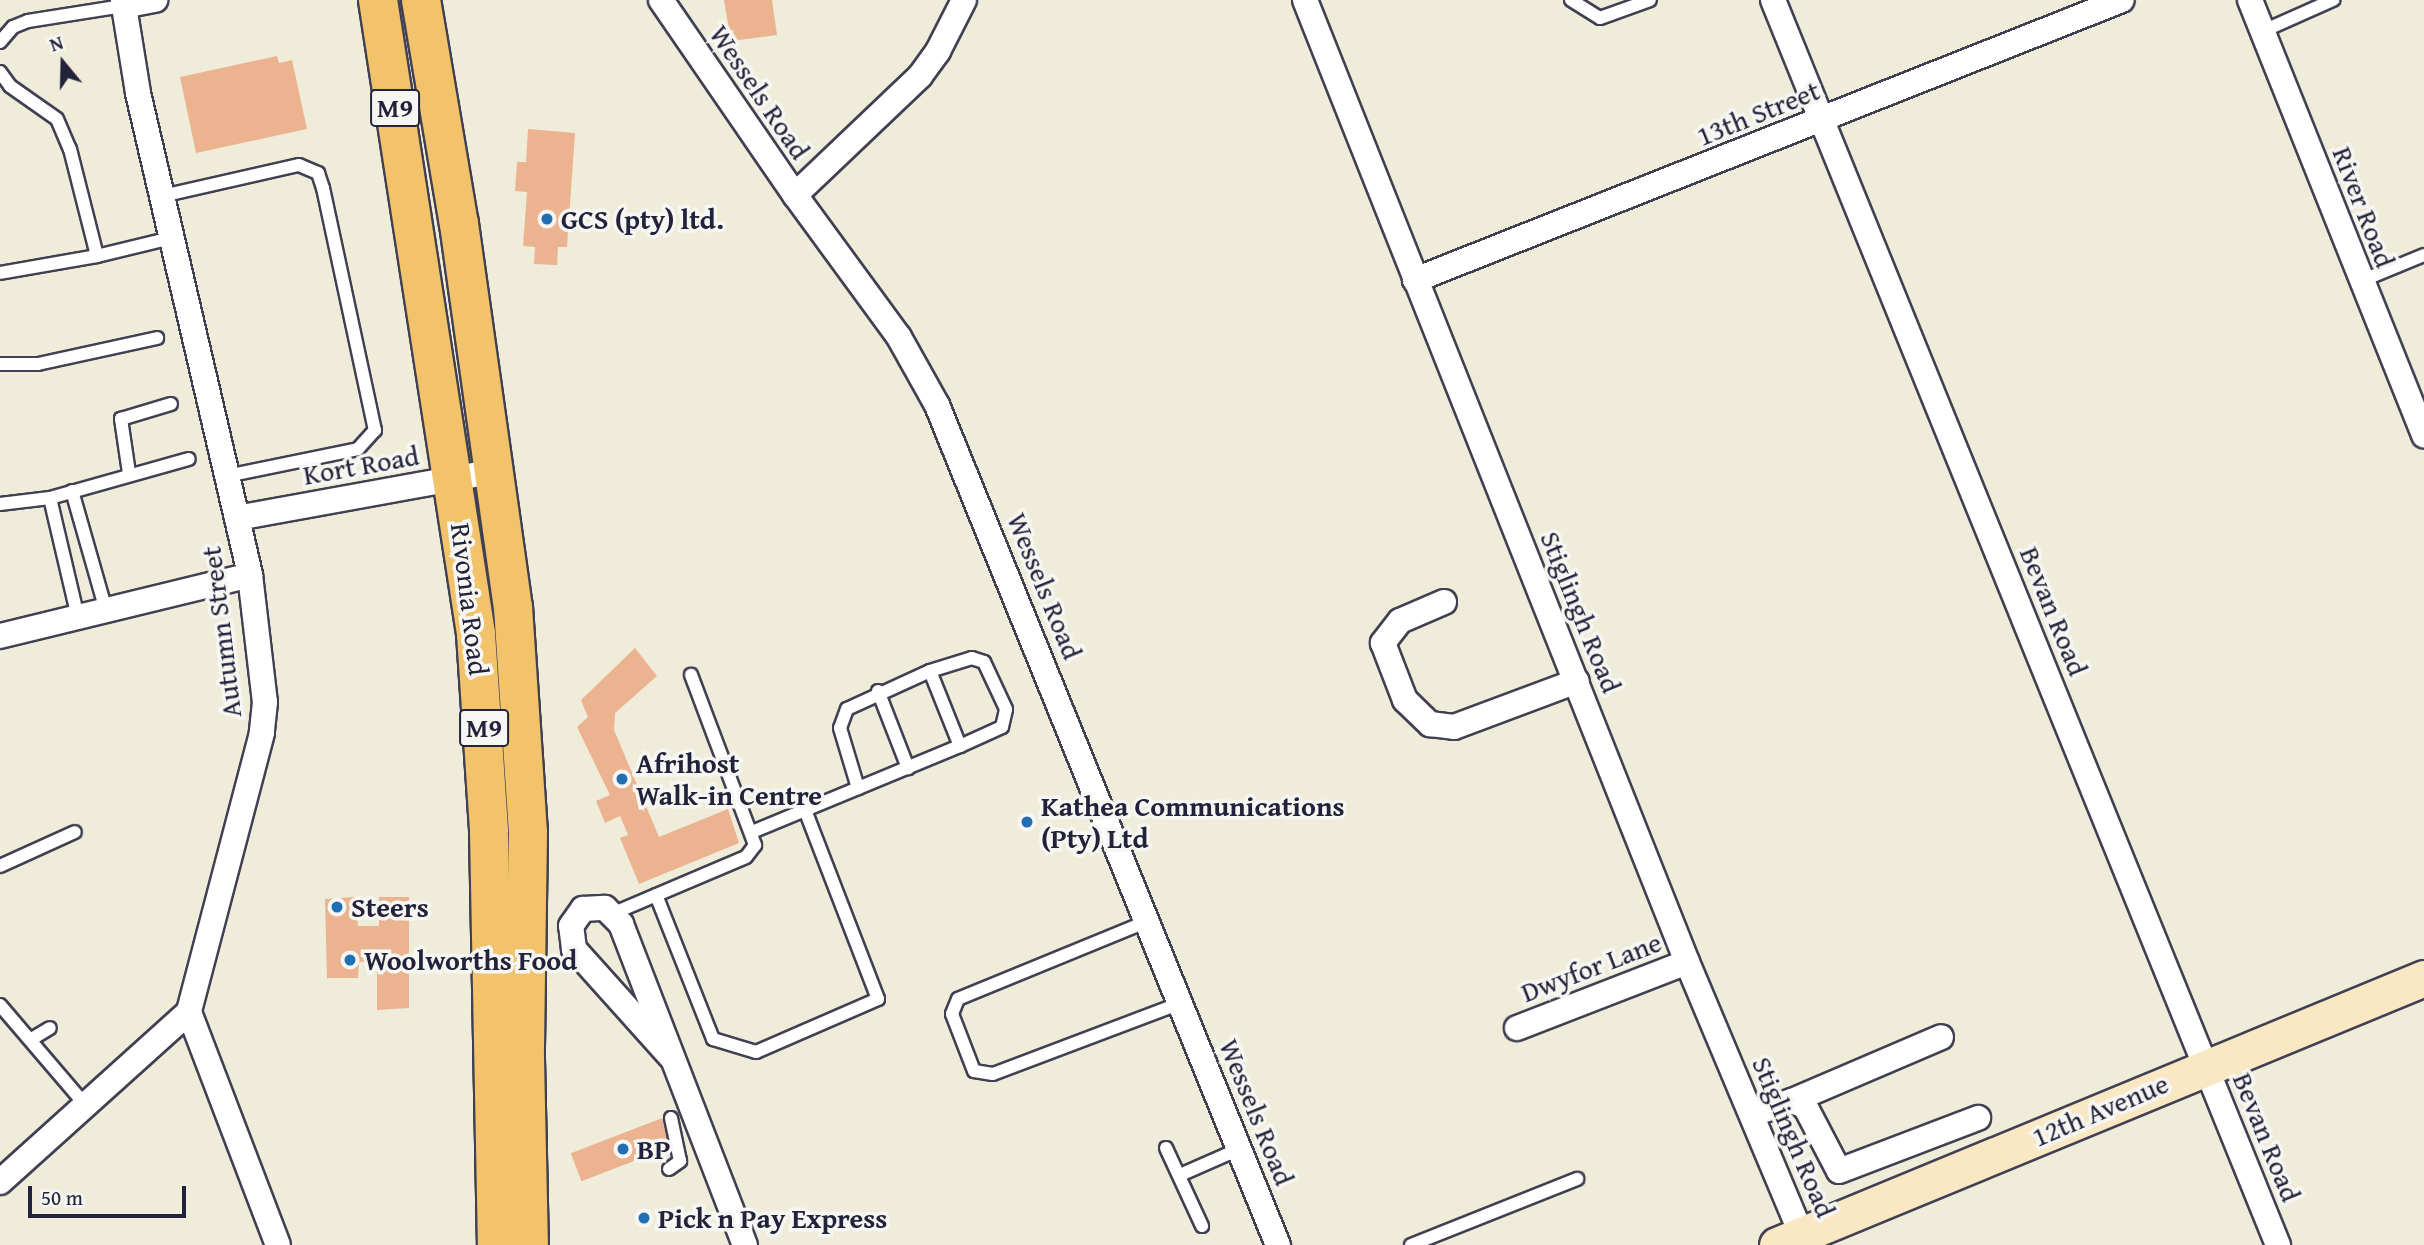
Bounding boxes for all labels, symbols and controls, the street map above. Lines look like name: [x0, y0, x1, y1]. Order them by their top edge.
street label: Wessels Road: [703, 18, 817, 166]
north arrow: [28, 28, 98, 98]
text: N: [46, 28, 67, 58]
street label: 13th Street: [1692, 73, 1824, 153]
road number: M9: [369, 86, 421, 130]
street label: River Road: [2326, 142, 2402, 272]
place label: GCS (pty) ltd.: [561, 202, 724, 236]
marker: GCS (pty) ltd.: [539, 211, 555, 227]
street label: Kort Road: [300, 438, 422, 492]
street label: Wessels Road: [1000, 508, 1090, 664]
street label: Rivonia Road: [444, 521, 496, 677]
street label: Stiglingh Road: [1533, 526, 1629, 698]
street label: Bevan Road: [2013, 542, 2095, 680]
street label: Autumn Street: [194, 544, 248, 720]
road number: M9: [458, 706, 510, 750]
place label: Afrihost Walk-in Centre: [636, 746, 822, 812]
marker: Afrihost Walk-in Centre: [614, 771, 630, 787]
place label: Kathea Communications (Pty) Ltd: [1041, 789, 1345, 855]
marker: Kathea Communications (Pty) Ltd: [1019, 814, 1035, 830]
place label: Steers: [351, 890, 429, 924]
marker: Steers: [329, 899, 345, 915]
street label: Dwyfor Lane: [1516, 925, 1666, 1009]
place label: Woolworths Food: [364, 943, 577, 977]
marker: Woolworths Food: [342, 952, 358, 968]
street label: Wessels Road: [1212, 1034, 1302, 1190]
street label: Stiglingh Road: [1745, 1052, 1843, 1222]
street label: 12th Avenue: [2027, 1066, 2173, 1154]
street label: Bevan Road: [2226, 1068, 2308, 1206]
place label: BP: [637, 1132, 671, 1166]
marker: BP: [615, 1141, 631, 1157]
scale bar: [32, 1172, 189, 1216]
text: 50 m: [41, 1182, 83, 1213]
place label: Pick n Pay Express: [658, 1201, 887, 1235]
marker: Pick n Pay Express: [636, 1210, 652, 1226]

